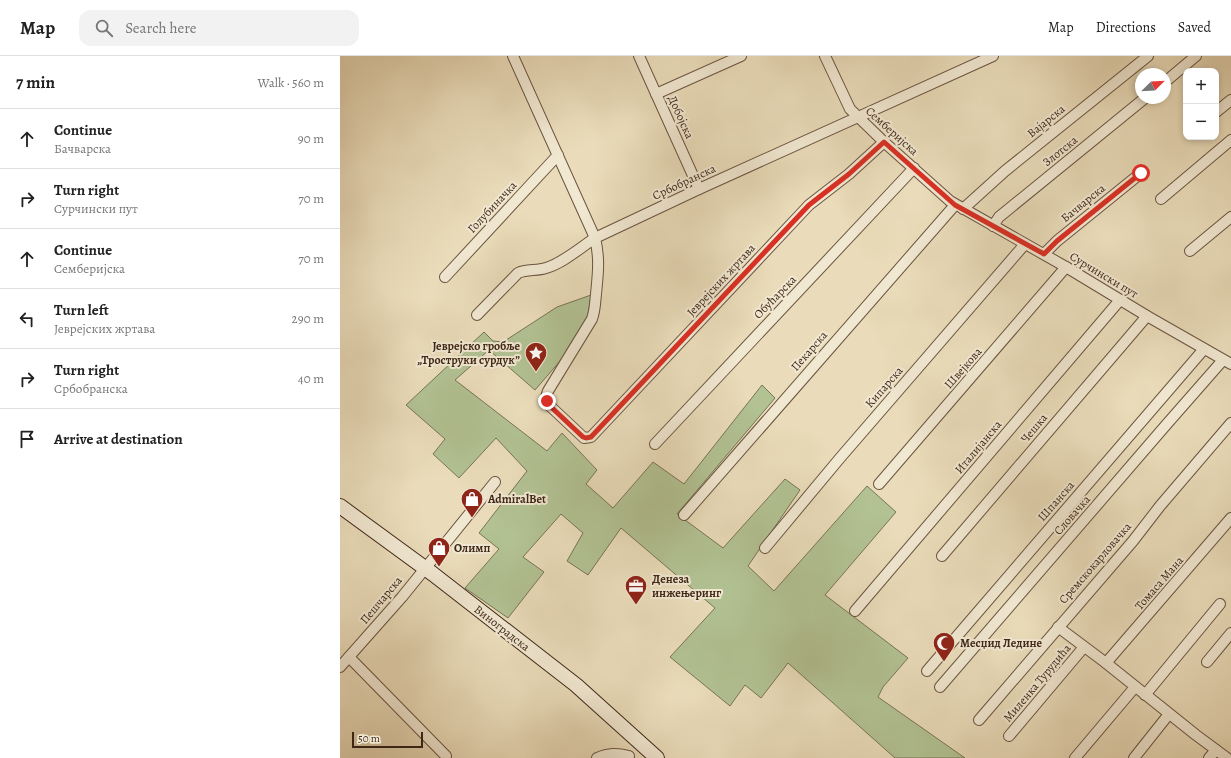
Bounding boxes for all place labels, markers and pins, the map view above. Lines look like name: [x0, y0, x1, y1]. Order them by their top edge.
place label: Јеврејско гробље „Троструки сурдук”: [417, 338, 520, 368]
place icon: Јеврејско гробље „Троструки сурдук”: [523, 340, 549, 373]
shop icon: AdmiralBet: [459, 486, 485, 519]
place label: AdmiralBet: [487, 491, 546, 507]
shop icon: Олимп: [426, 535, 452, 568]
place label: Олимп: [454, 540, 490, 556]
place label: Денеза инжењеринг: [652, 571, 722, 601]
office icon: Денеза инжењеринг: [623, 573, 649, 606]
mosque icon: Месџид Ледине: [931, 630, 957, 663]
place label: Месџид Ледине: [960, 635, 1043, 651]

